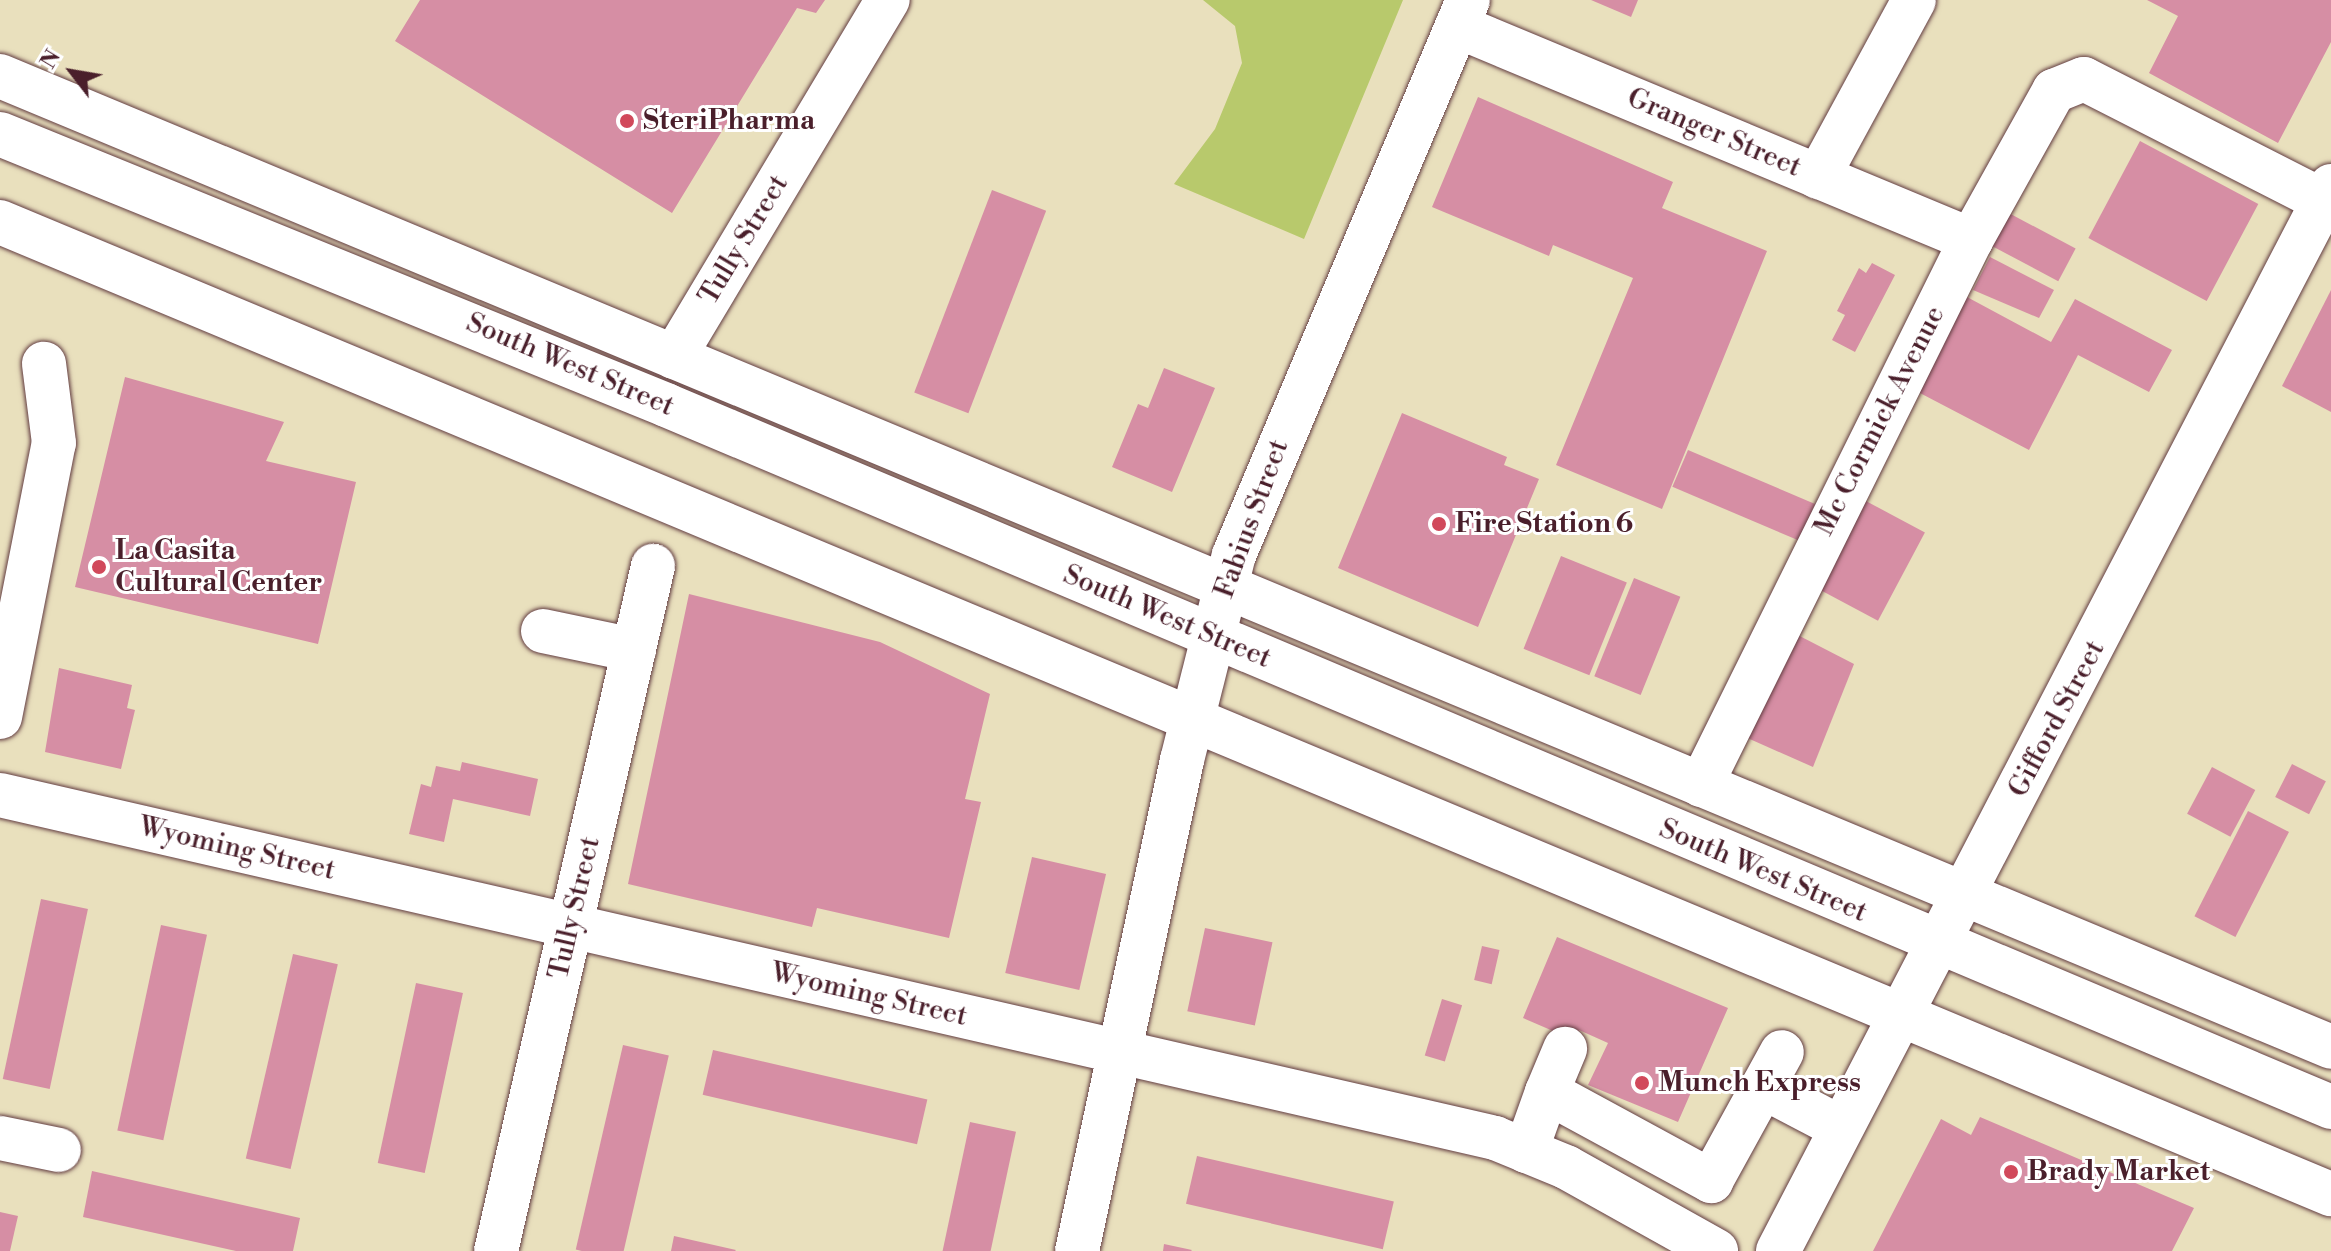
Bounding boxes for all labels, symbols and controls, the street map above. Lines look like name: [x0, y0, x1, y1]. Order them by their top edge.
north arrow: [32, 32, 112, 112]
text: N: [35, 45, 67, 74]
street label: Granger Street: [1622, 81, 1806, 185]
place label: SteriPharma: [643, 104, 815, 138]
marker: SteriPharma: [618, 112, 636, 130]
street label: Tully Street: [692, 169, 796, 311]
street label: Mc Cormick Avenue: [1808, 301, 1952, 541]
street label: South West Street: [461, 306, 679, 424]
street label: Fabius Street: [1208, 435, 1296, 603]
place label: Fire Station 6: [1455, 507, 1633, 541]
marker: Fire Station 6: [1430, 515, 1448, 533]
place label: La Casita Cultural Center: [115, 534, 322, 600]
marker: La Casita Cultural Center: [90, 558, 108, 576]
street label: South West Street: [1058, 558, 1276, 676]
street label: Gifford Street: [2002, 635, 2112, 803]
street label: Wyoming Street: [136, 810, 338, 888]
street label: South West Street: [1654, 812, 1872, 930]
street label: Tully Street: [542, 833, 608, 983]
street label: Wyoming Street: [768, 956, 970, 1034]
place label: Munch Express: [1658, 1066, 1861, 1100]
marker: Munch Express: [1633, 1074, 1651, 1092]
place label: Brady Market: [2027, 1155, 2210, 1189]
marker: Brady Market: [2002, 1163, 2020, 1181]

